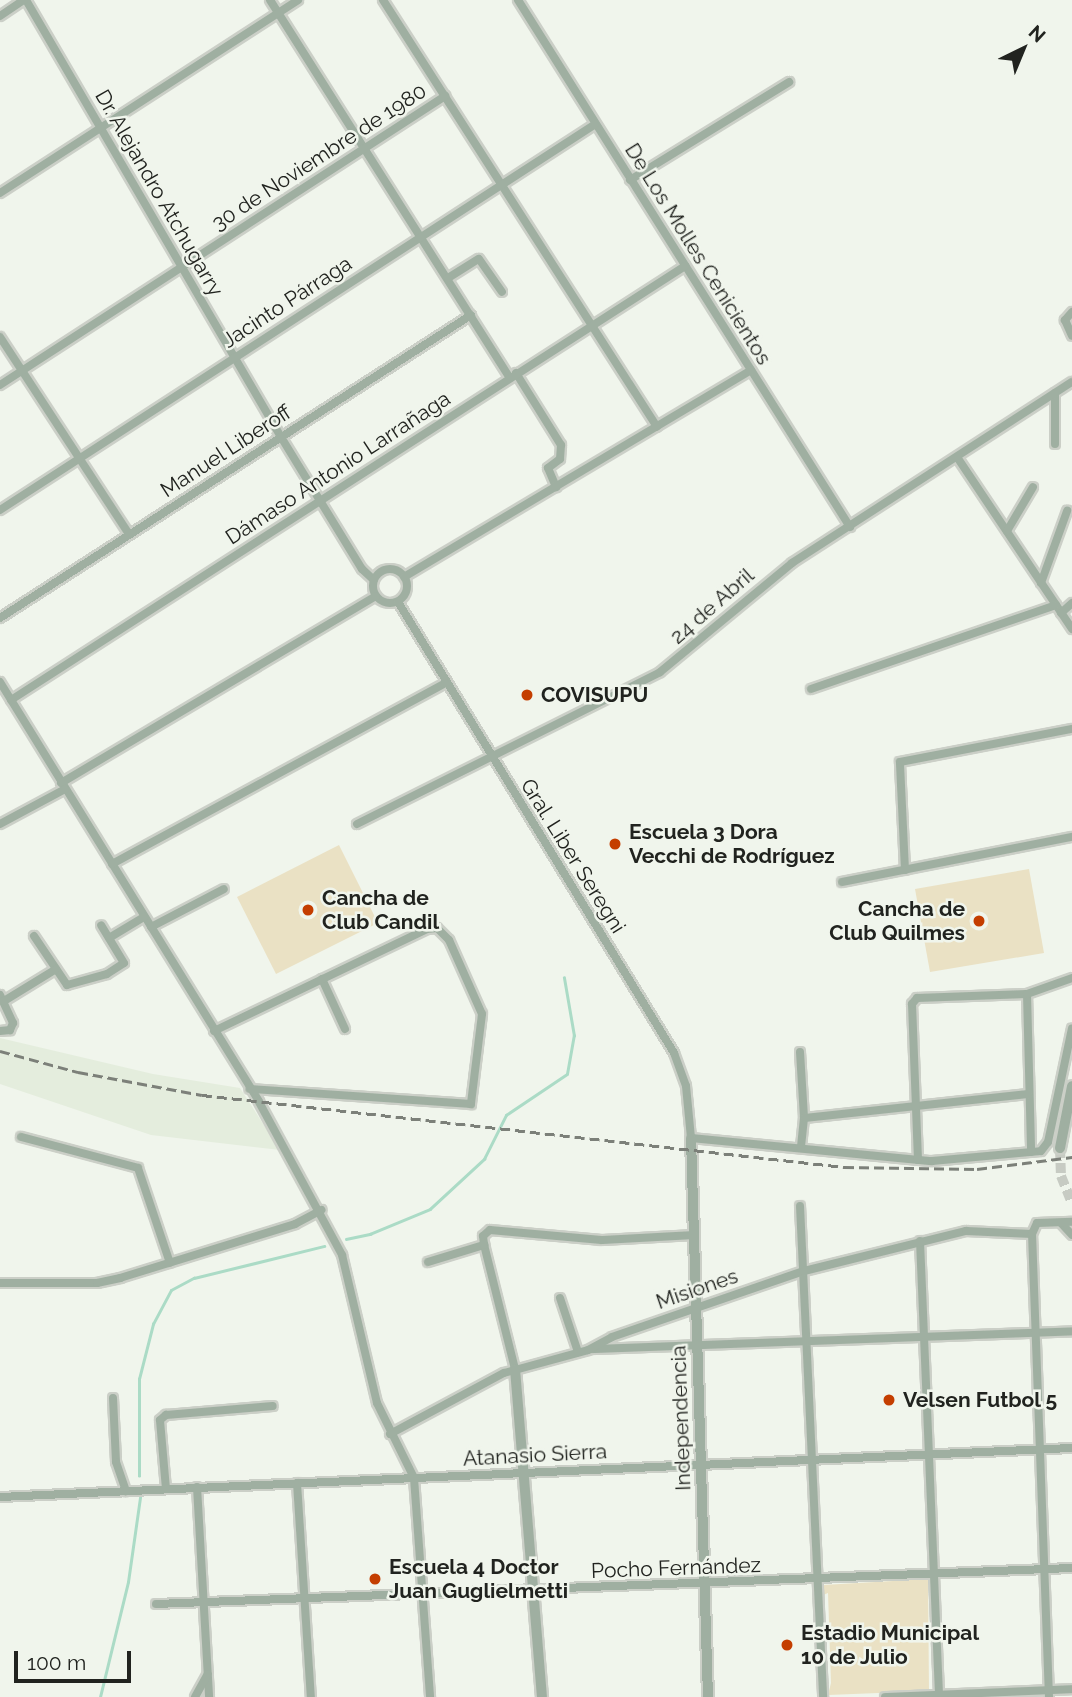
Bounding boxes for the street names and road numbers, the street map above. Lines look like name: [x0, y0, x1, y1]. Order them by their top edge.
street label: 30 de Noviembre de 1980: [207, 78, 431, 236]
street label: Dr. Alejandro Atchugarry: [89, 85, 229, 301]
street label: De Los Molles Cenicientos: [619, 139, 777, 369]
street label: Jacinto Párraga: [218, 251, 356, 353]
street label: Dámaso Antonio Larrañaga: [221, 386, 455, 550]
street label: Manuel Liberoff: [156, 399, 296, 503]
street label: 24 de Abril: [665, 563, 759, 649]
street label: Gral. Liber Seregni: [515, 774, 631, 938]
street label: Misiones: [653, 1263, 741, 1315]
street label: Independencia: [666, 1345, 696, 1491]
street label: Atanasio Sierra: [462, 1439, 608, 1471]
street label: Pocho Fernández: [591, 1552, 761, 1584]

